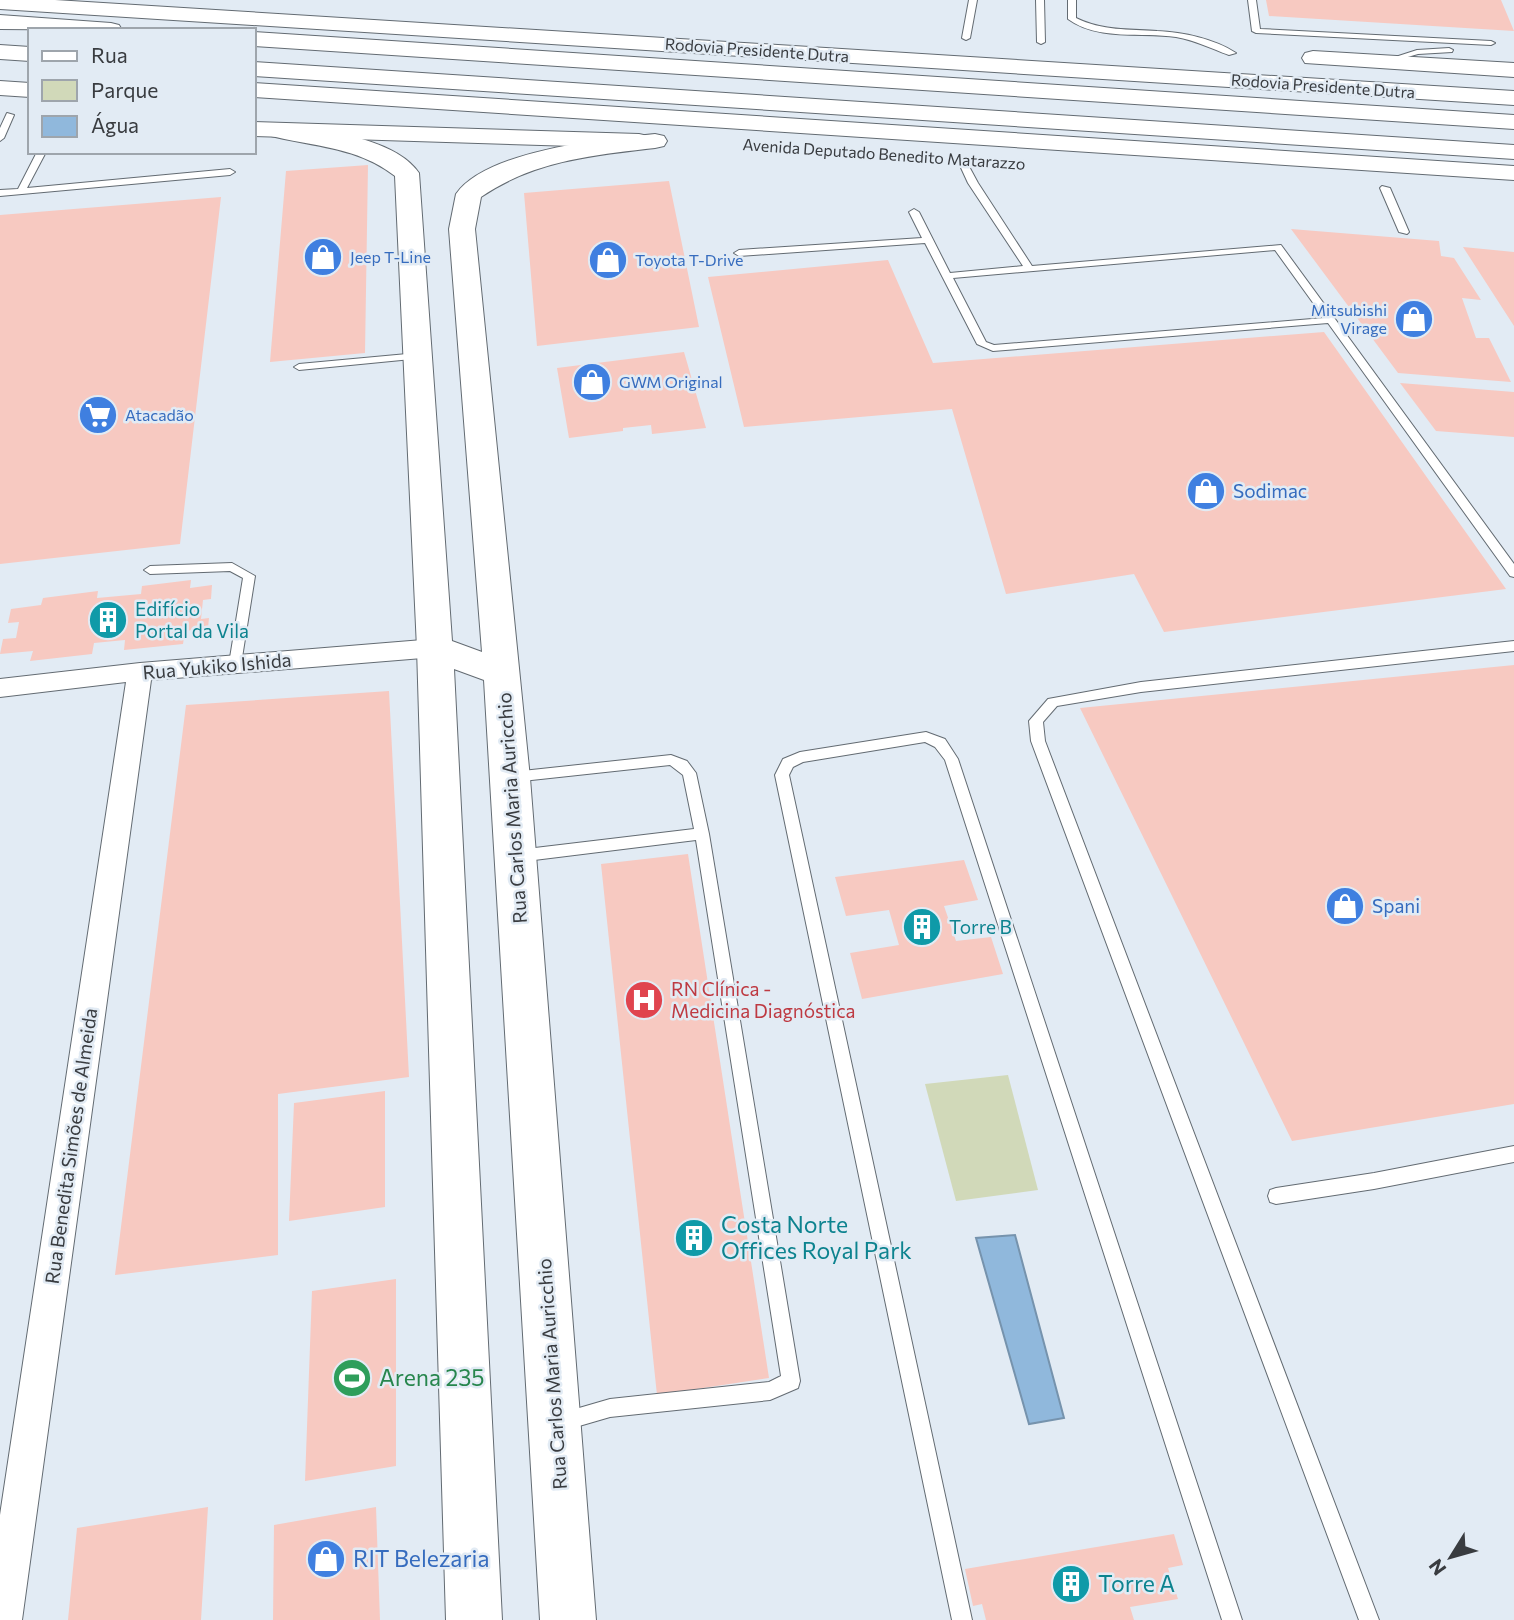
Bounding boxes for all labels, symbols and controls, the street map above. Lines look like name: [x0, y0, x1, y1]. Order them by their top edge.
legend: [28, 28, 256, 154]
street label: Rodovia Presidente Dutra: [664, 34, 850, 65]
text: Rua: [91, 42, 128, 67]
street label: Rodovia Presidente Dutra: [1230, 70, 1416, 101]
text: Parque: [91, 77, 158, 102]
text: Água: [91, 112, 139, 137]
street label: Avenida Deputado Benedito Matarazzo: [742, 134, 1026, 173]
shop icon: Jeep T-Line: [302, 236, 344, 278]
shop icon: Toyota T-Drive: [587, 239, 629, 281]
place label: Jeep T-Line: [350, 247, 431, 266]
place label: Toyota T-Drive: [635, 250, 744, 269]
shop icon: Mitsubishi Virage: [1393, 298, 1435, 340]
place label: Mitsubishi Virage: [1311, 300, 1387, 337]
shop icon: GWM Original: [571, 361, 613, 403]
place label: GWM Original: [619, 372, 723, 391]
supermarket icon: Atacadão: [77, 394, 119, 436]
place label: Atacadão: [125, 405, 194, 424]
shop icon: Sodimac: [1185, 470, 1227, 512]
place label: Sodimac: [1233, 479, 1307, 502]
place label: Edifício Portal da Vila: [135, 597, 249, 642]
building icon: Edifício Portal da Vila: [87, 599, 129, 641]
street label: Rua Yukiko Ishida: [142, 648, 292, 683]
street label: Rua Carlos Maria Auricchio: [492, 692, 531, 924]
shop icon: Spani: [1324, 885, 1366, 927]
place label: Spani: [1372, 894, 1420, 917]
building icon: Torre B: [901, 906, 943, 948]
place label: Torre B: [949, 915, 1012, 938]
place label: RN Clínica - Medicina Diagnóstica: [671, 977, 856, 1022]
hospital icon: RN Clínica - Medicina Diagnóstica: [623, 979, 665, 1021]
street label: Rua Benedita Simões de Almeida: [40, 1006, 101, 1285]
place label: Costa Norte Offices Royal Park: [721, 1210, 912, 1264]
building icon: Costa Norte Offices Royal Park: [673, 1217, 715, 1259]
street label: Rua Carlos Maria Auricchio: [532, 1258, 571, 1490]
sports icon: Arena 235: [331, 1357, 373, 1399]
place label: Arena 235: [379, 1363, 485, 1391]
north arrow: [1416, 1522, 1486, 1592]
shop icon: RIT Belezaria: [305, 1538, 347, 1580]
place label: RIT Belezaria: [353, 1544, 490, 1572]
text: N: [1424, 1555, 1451, 1580]
building icon: Torre A: [1050, 1563, 1092, 1605]
place label: Torre A: [1098, 1569, 1175, 1597]

